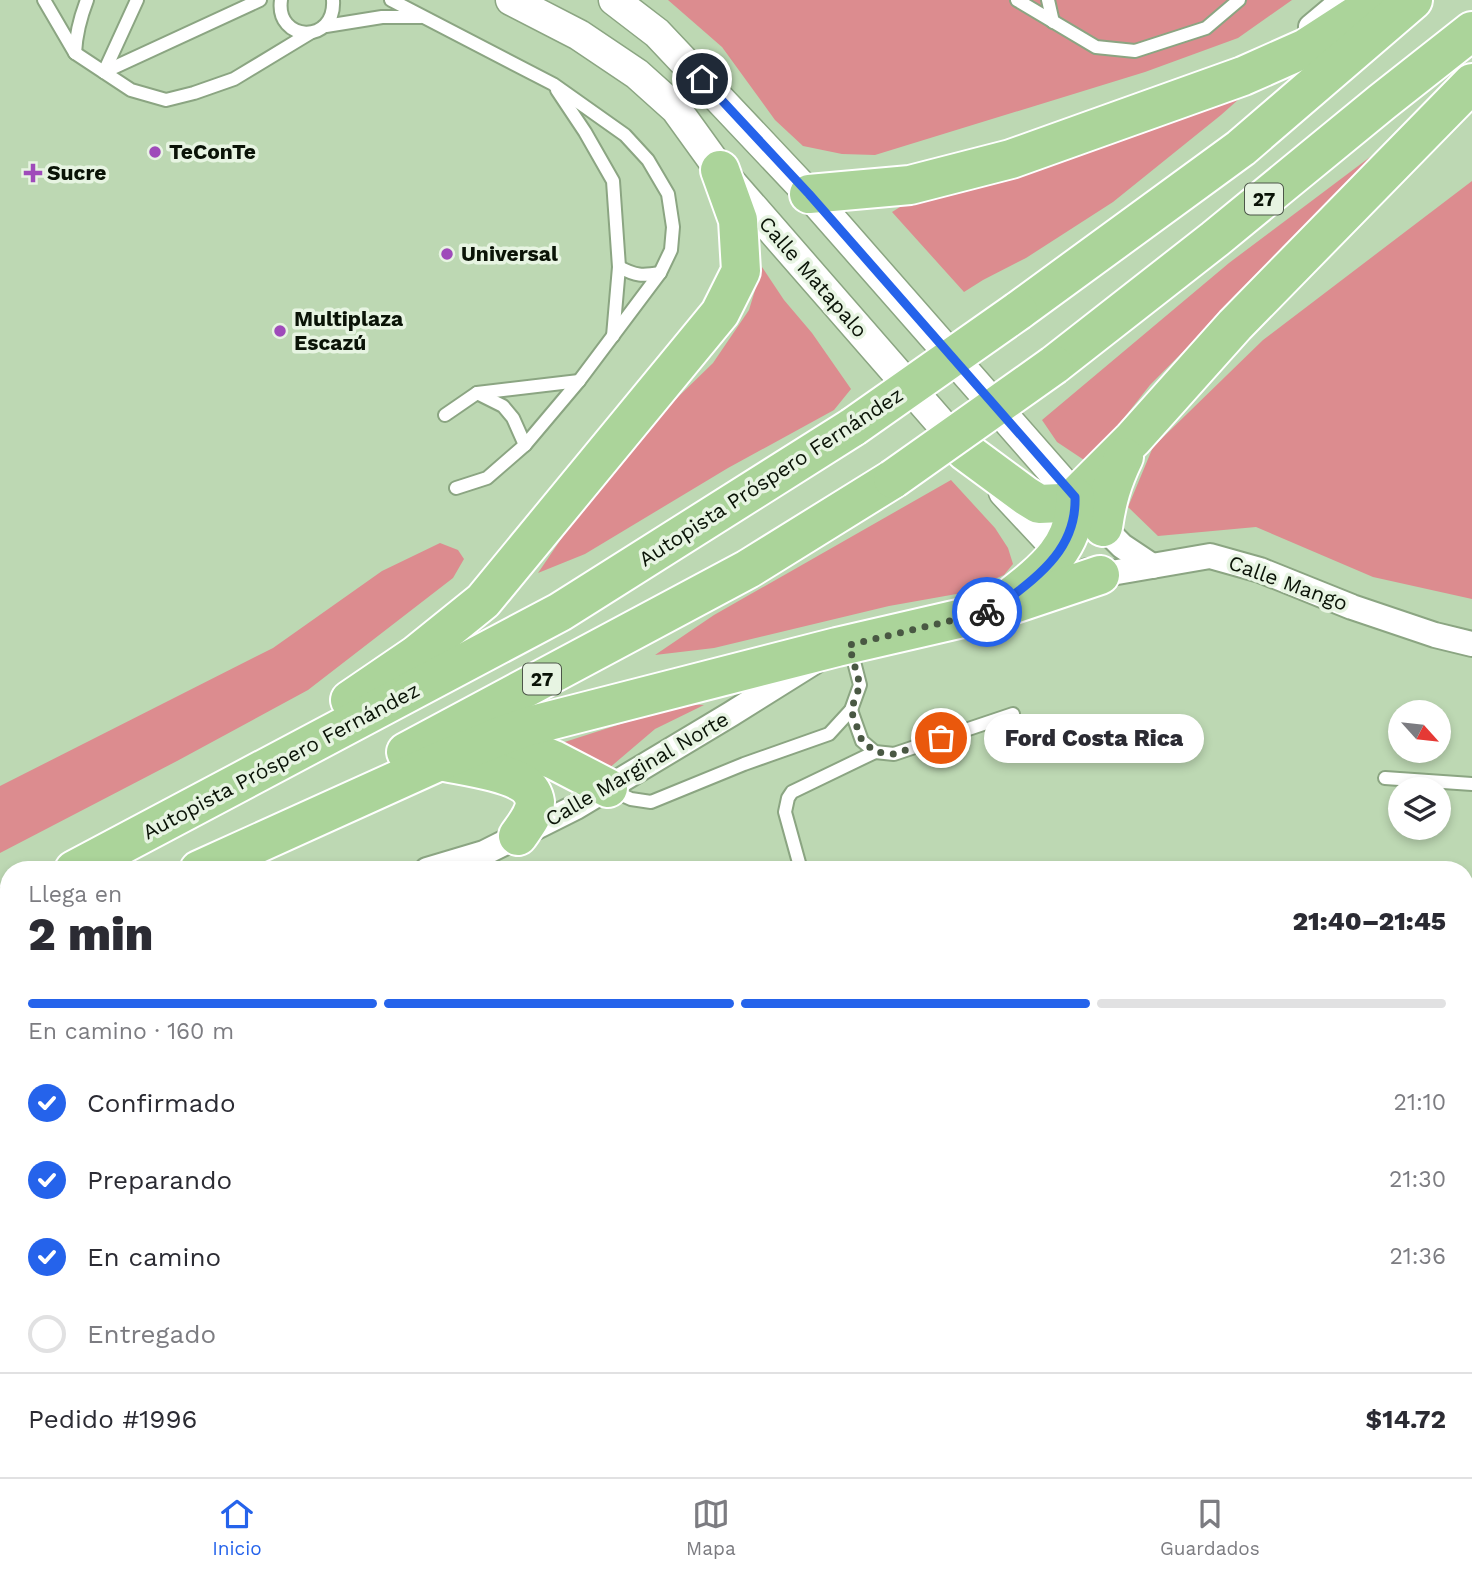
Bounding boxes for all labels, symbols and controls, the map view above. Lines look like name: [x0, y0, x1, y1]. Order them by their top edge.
pin: [672, 49, 732, 109]
icon: home: [683, 60, 721, 98]
place label: TeConTe: [169, 139, 256, 164]
marker: TeConTe: [147, 144, 163, 160]
place label: Sucre: [47, 160, 106, 185]
marker: Sucre: [25, 165, 41, 181]
road number: 27: [1245, 183, 1283, 214]
street label: Calle Matapalo: [754, 211, 873, 342]
place label: Universal: [461, 241, 558, 266]
marker: Universal: [439, 246, 455, 262]
place label: Multiplaza Escazú: [294, 306, 404, 355]
marker: Multiplaza Escazú: [272, 323, 288, 339]
street label: Autopista Próspero Fernández: [634, 382, 907, 571]
street label: Calle Mango: [1225, 549, 1351, 616]
courier: [952, 577, 1022, 647]
icon: bike: [968, 593, 1006, 631]
road number: 27: [523, 664, 561, 694]
street label: Autopista Próspero Fernández: [138, 677, 423, 844]
north arrow: [1388, 700, 1451, 763]
map controls: [1388, 700, 1451, 840]
street label: Calle Marginal Norte: [541, 706, 733, 831]
pin: [911, 708, 971, 768]
callout: Ford Costa Rica: [983, 714, 1204, 762]
icon: bag: [922, 719, 960, 757]
text: Ford Costa Rica: [1005, 725, 1183, 752]
button: layers: [1388, 777, 1451, 840]
text: Llega en: [28, 881, 122, 908]
text: 21:40–21:45: [1292, 906, 1446, 936]
text: 2 min: [28, 907, 153, 961]
text: En camino · 160 m: [28, 1018, 234, 1045]
icon: check: [28, 1084, 66, 1122]
text: Confirmado: [87, 1088, 236, 1118]
text: 21:10: [1394, 1089, 1446, 1116]
icon: check: [28, 1161, 66, 1199]
text: Preparando: [87, 1165, 232, 1195]
text: 21:30: [1389, 1166, 1446, 1193]
icon: check: [28, 1238, 66, 1276]
text: En camino: [87, 1242, 221, 1272]
text: 21:36: [1389, 1243, 1446, 1270]
text: Entregado: [87, 1319, 216, 1349]
text: Pedido #1996: [28, 1404, 197, 1434]
text: $14.72: [1366, 1404, 1446, 1434]
tab: Inicio: [212, 1495, 262, 1560]
tab: Mapa: [686, 1495, 736, 1560]
tab: Guardados: [1160, 1495, 1260, 1560]

